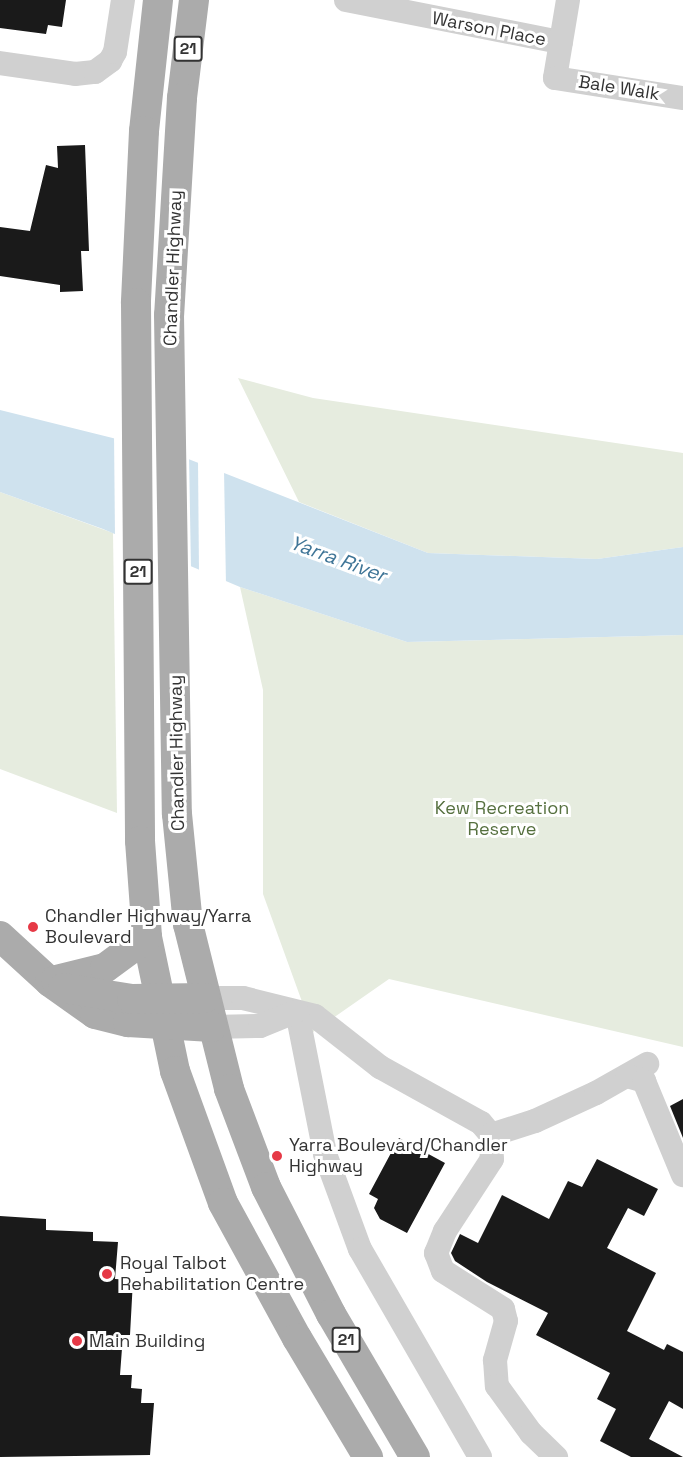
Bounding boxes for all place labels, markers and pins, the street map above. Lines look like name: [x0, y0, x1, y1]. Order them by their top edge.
place label: Chandler Highway/Yarra Boulevard: [45, 906, 251, 948]
marker: Chandler Highway/Yarra Boulevard: [26, 920, 40, 934]
place label: Yarra Boulevard/Chandler Highway: [289, 1135, 508, 1178]
marker: Yarra Boulevard/Chandler Highway: [270, 1149, 284, 1163]
place label: Royal Talbot Rehabilitation Centre: [120, 1253, 304, 1296]
marker: Royal Talbot Rehabilitation Centre: [98, 1265, 116, 1283]
place label: Main Building: [89, 1330, 205, 1352]
marker: Main Building: [70, 1334, 84, 1348]

